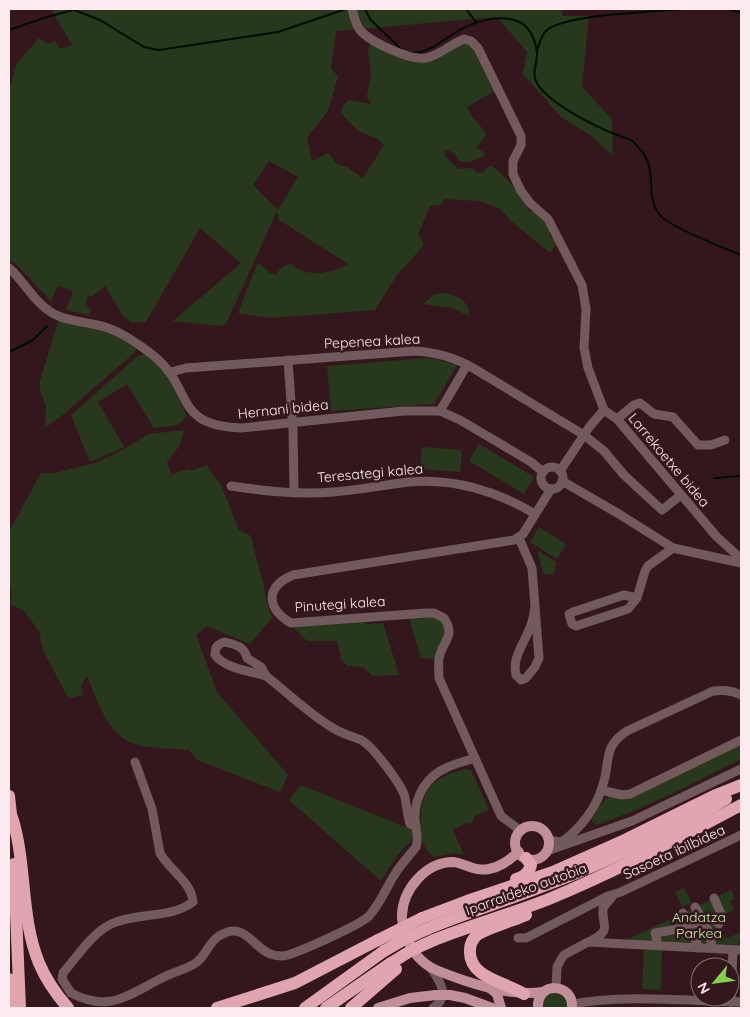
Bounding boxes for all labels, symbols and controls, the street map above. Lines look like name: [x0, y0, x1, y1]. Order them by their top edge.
street label: Pepenea kalea: [323, 329, 421, 353]
street label: Hernani bidea: [237, 395, 329, 423]
street label: Larrekoetxe bidea: [624, 409, 714, 511]
street label: Teresategi kalea: [316, 459, 424, 487]
street label: Pinutegi kalea: [294, 592, 386, 616]
street label: Sasoeta ibilbidea: [620, 821, 728, 883]
street label: Iparraldeko autobia: [463, 859, 589, 919]
park label: Andatza Parkea: [672, 908, 726, 942]
north arrow: [690, 957, 740, 1007]
text: N: [693, 979, 714, 997]

